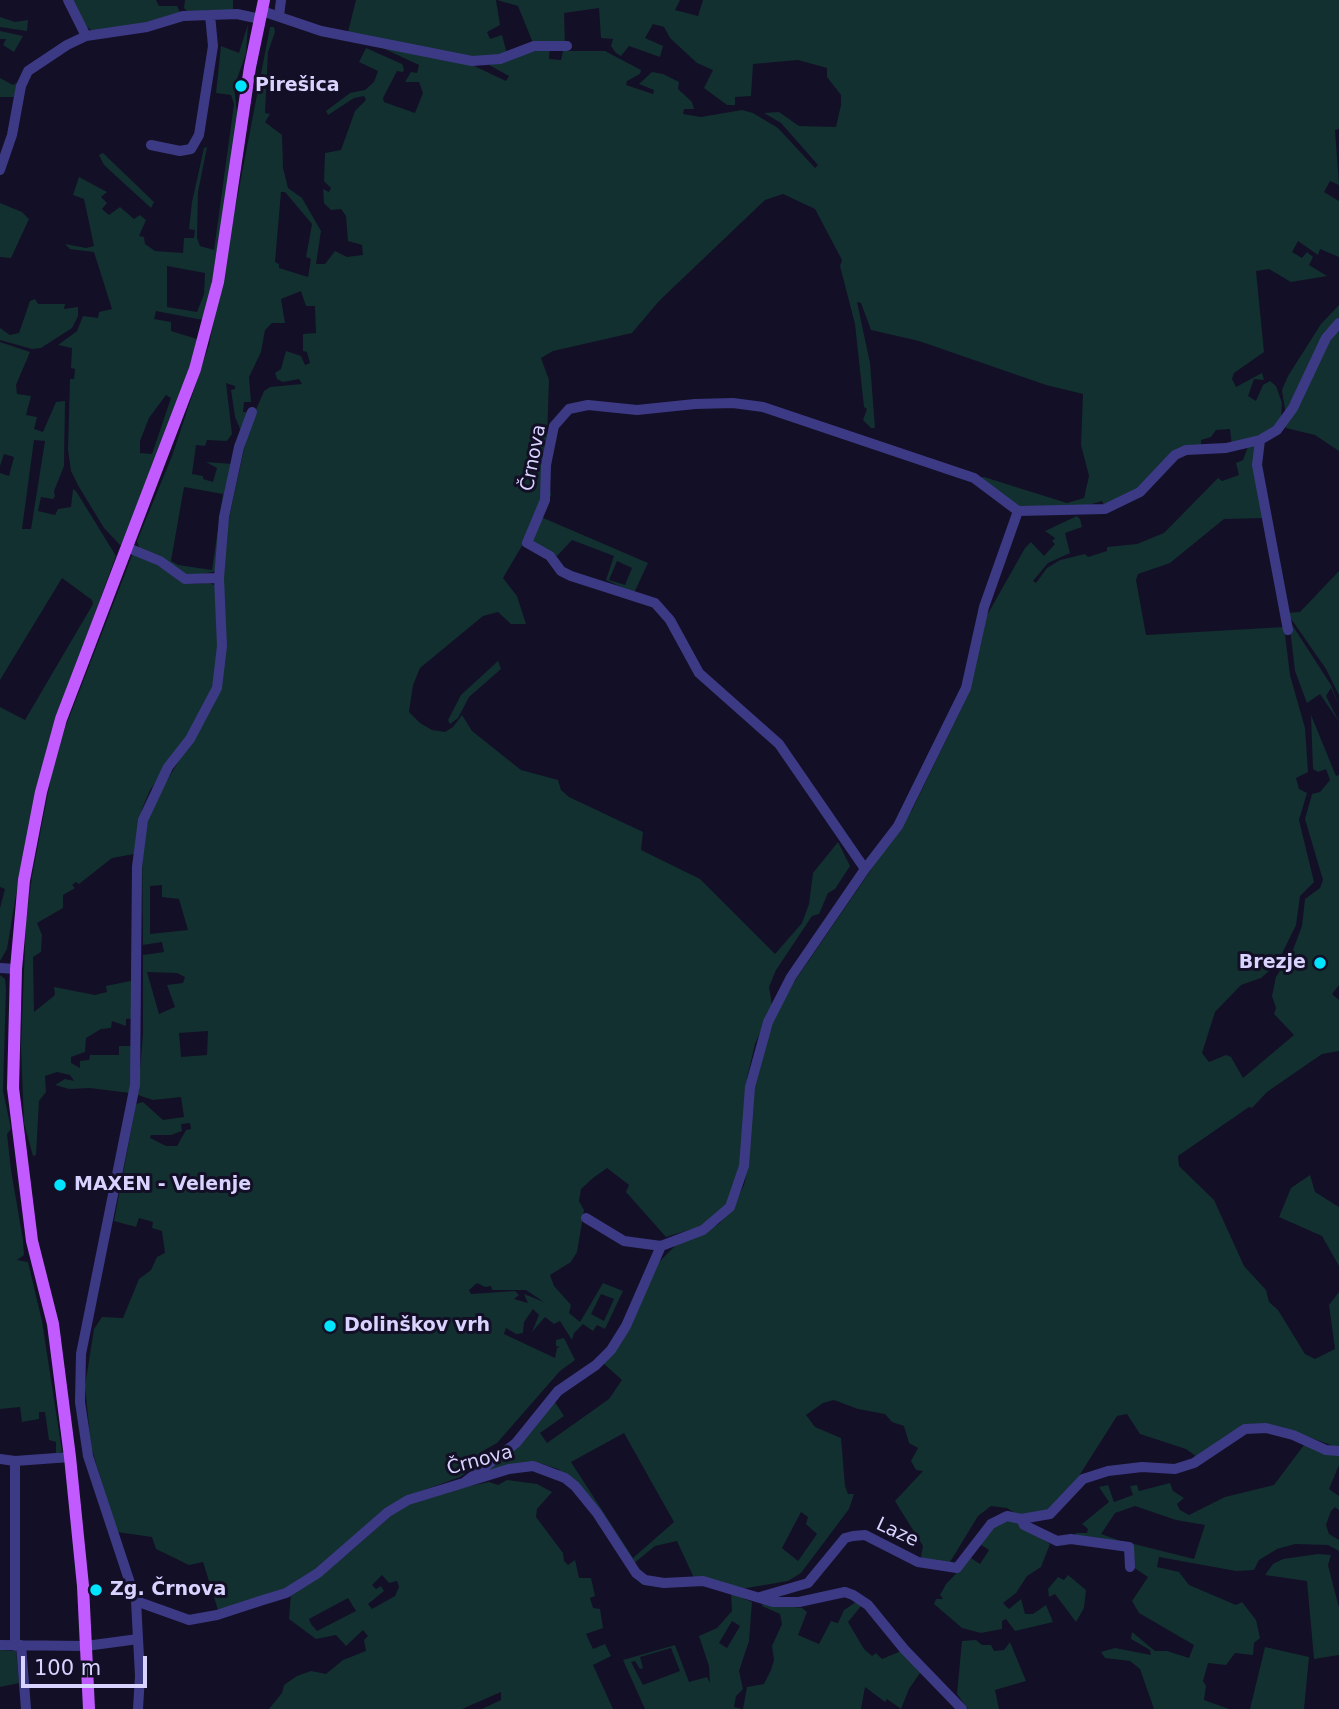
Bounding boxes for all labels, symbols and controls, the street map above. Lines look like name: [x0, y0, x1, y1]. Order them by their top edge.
place label: Pirešica: [255, 75, 340, 97]
marker: Pirešica: [233, 78, 249, 94]
street label: Črnova: [516, 423, 552, 493]
place label: Brezje: [1239, 952, 1306, 974]
marker: Brezje: [1312, 955, 1328, 971]
place label: MAXEN - Velenje: [74, 1174, 251, 1196]
marker: MAXEN - Velenje: [52, 1177, 68, 1193]
place label: Dolinškov vrh: [344, 1315, 490, 1337]
marker: Dolinškov vrh: [322, 1318, 338, 1334]
street label: Črnova: [445, 1441, 515, 1481]
street label: Laze: [872, 1513, 922, 1553]
place label: Zg. Črnova: [110, 1579, 226, 1601]
marker: Zg. Črnova: [88, 1582, 104, 1598]
scale bar: [24, 1642, 150, 1686]
text: 100 m: [34, 1656, 101, 1680]

